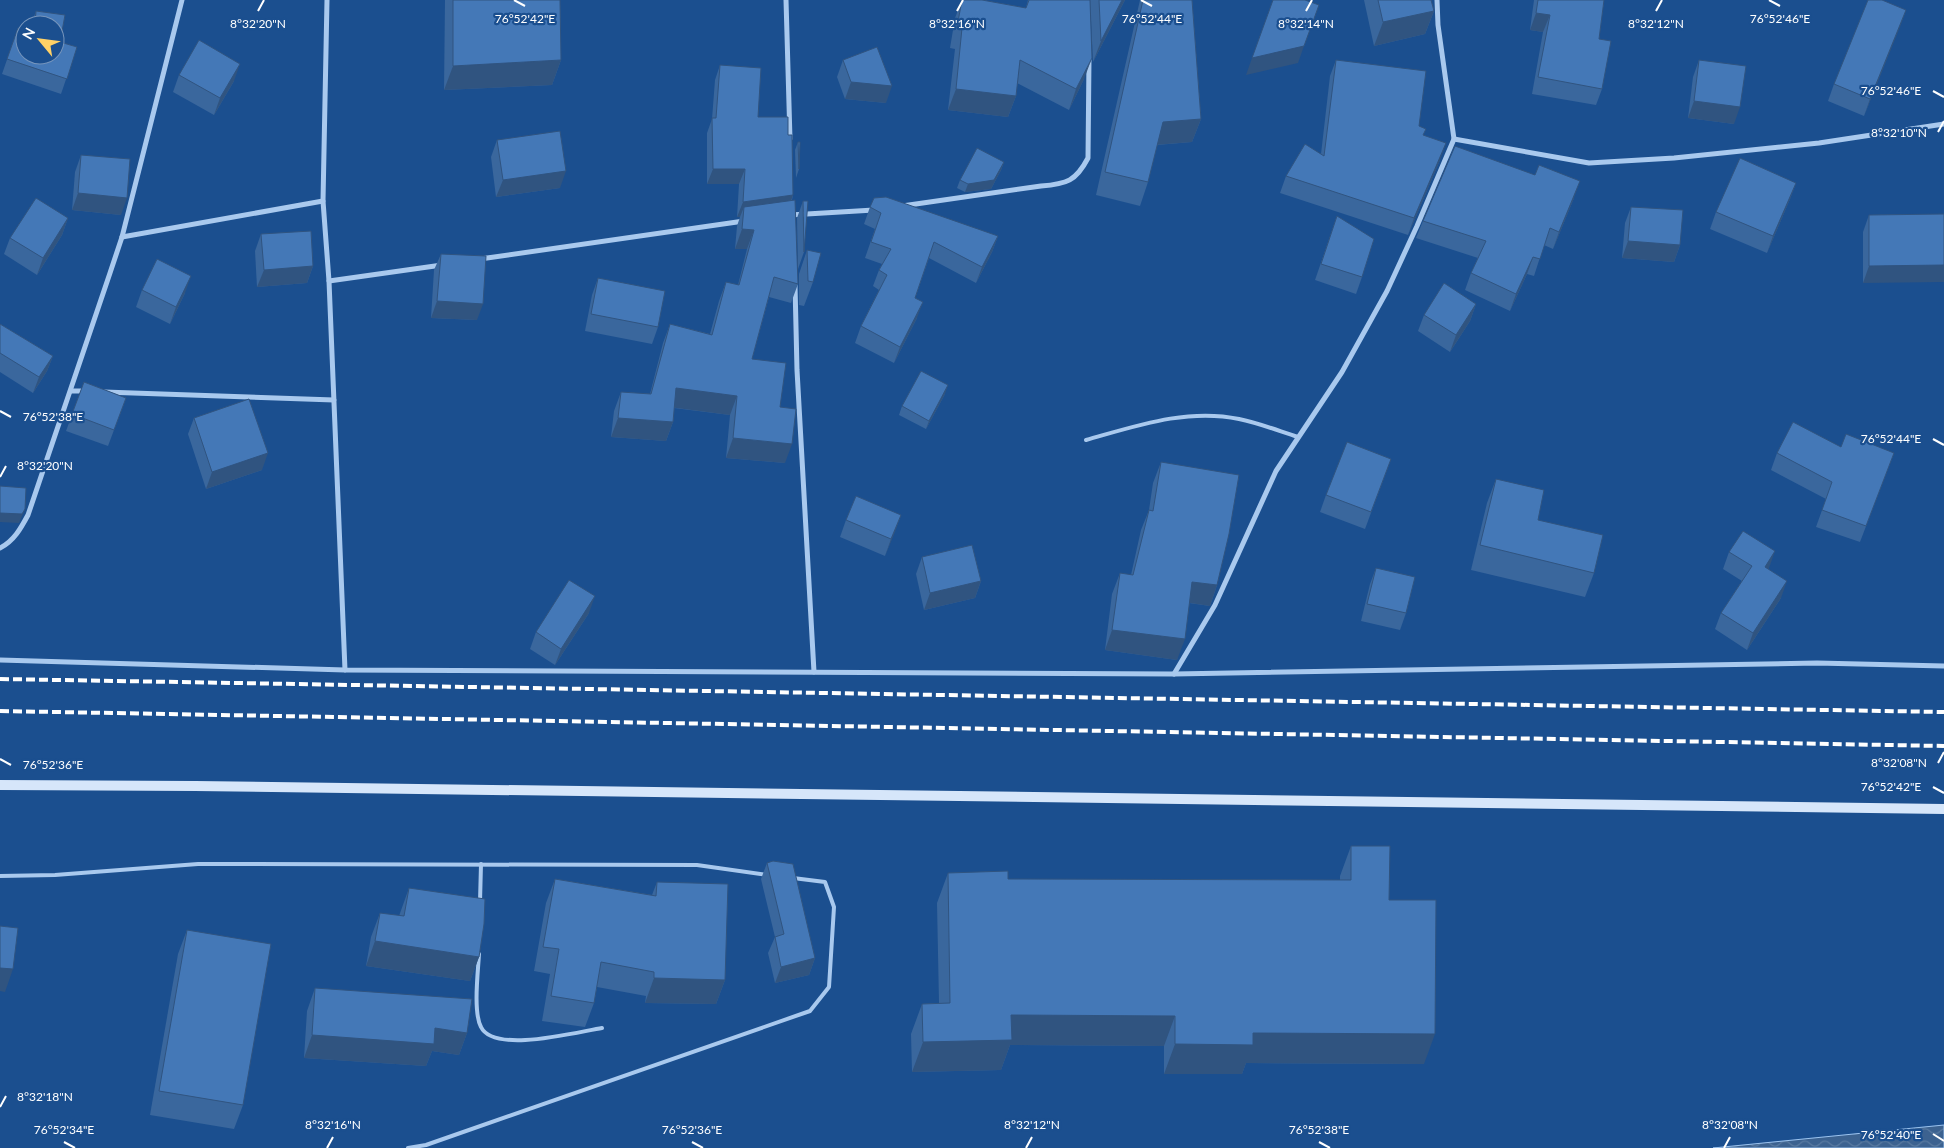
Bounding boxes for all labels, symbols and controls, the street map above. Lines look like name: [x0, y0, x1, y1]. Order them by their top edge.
text: 76°52'42"E: [495, 11, 555, 26]
text: 76°52'44"E: [1122, 11, 1182, 26]
text: 76°52'46"E: [1750, 11, 1810, 26]
north arrow: [15, 15, 65, 65]
text: 8°32'20"N: [230, 16, 286, 31]
text: 8°32'16"N: [929, 16, 985, 31]
text: 8°32'14"N: [1278, 16, 1334, 31]
text: 8°32'12"N: [1628, 16, 1684, 31]
text: N: [18, 25, 38, 42]
text: 76°52'46"E: [1861, 83, 1921, 98]
text: 8°32'10"N: [1871, 125, 1927, 140]
text: 76°52'38"E: [23, 409, 83, 424]
text: 76°52'44"E: [1861, 431, 1921, 446]
text: 8°32'20"N: [17, 458, 73, 473]
text: 8°32'08"N: [1871, 755, 1927, 770]
text: 76°52'36"E: [23, 757, 83, 772]
text: 76°52'42"E: [1861, 779, 1921, 794]
text: 8°32'18"N: [17, 1089, 73, 1104]
text: 8°32'16"N: [305, 1117, 361, 1132]
text: 8°32'12"N: [1004, 1117, 1060, 1132]
text: 8°32'08"N: [1702, 1117, 1758, 1132]
text: 76°52'34"E: [34, 1122, 94, 1137]
text: 76°52'36"E: [662, 1122, 722, 1137]
text: 76°52'38"E: [1289, 1122, 1349, 1137]
text: 76°52'40"E: [1861, 1127, 1921, 1142]

